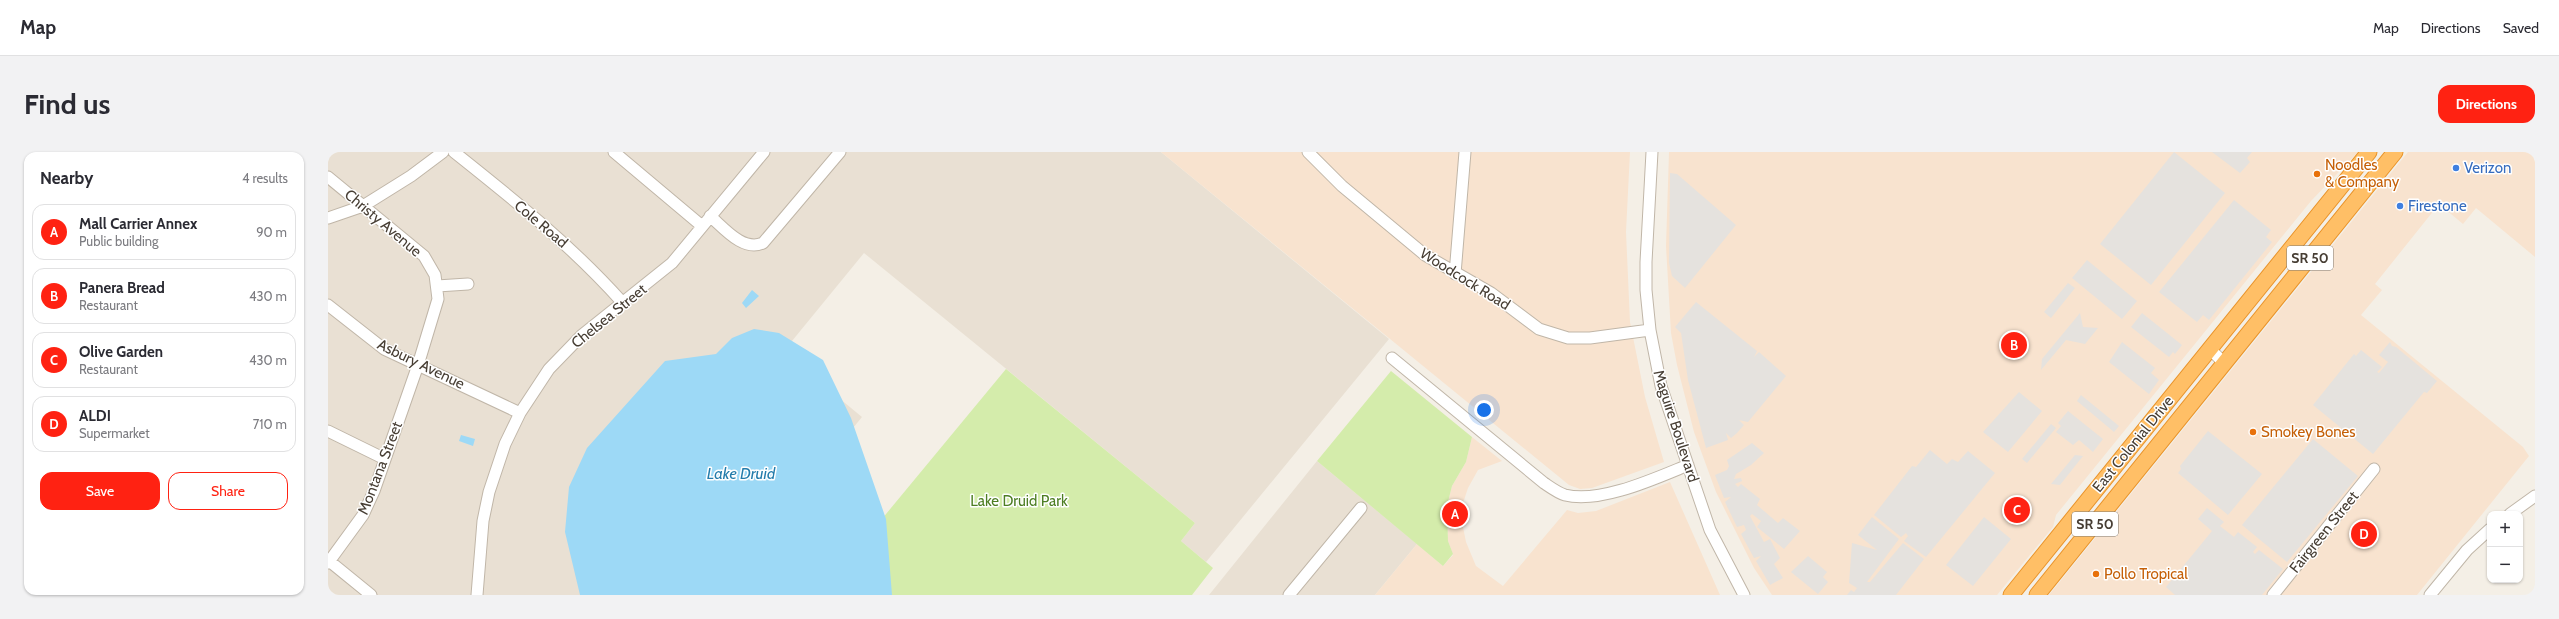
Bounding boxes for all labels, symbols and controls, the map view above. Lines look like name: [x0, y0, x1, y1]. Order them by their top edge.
text: Map: [20, 16, 56, 39]
text: Map: [2373, 19, 2399, 37]
text: Directions: [2421, 19, 2481, 37]
text: Saved: [2503, 19, 2539, 37]
button: Directions: [2438, 85, 2535, 123]
text: Find us: [24, 87, 110, 121]
place label: Noodles & Company: [2325, 156, 2400, 191]
place label: Verizon: [2464, 159, 2511, 177]
marker: Verizon: [2451, 163, 2461, 173]
text: Nearby: [40, 168, 93, 188]
marker: Noodles & Company: [2312, 169, 2322, 179]
text: 4 results: [242, 170, 288, 186]
street label: Christy Avenue: [341, 186, 425, 261]
street label: Cole Road: [511, 196, 571, 252]
place label: Firestone: [2408, 197, 2467, 215]
marker: Firestone: [2395, 201, 2405, 211]
text: Mall Carrier Annex: [79, 215, 197, 233]
text: A: [50, 224, 58, 240]
text: 90 m: [256, 224, 287, 240]
text: Public building: [79, 233, 159, 249]
street label: Woodcock Road: [1417, 244, 1513, 314]
road number: SR 50: [2287, 246, 2333, 270]
text: Panera Bread: [79, 279, 165, 297]
street label: Chelsea Street: [568, 280, 650, 352]
text: B: [50, 288, 58, 304]
text: 430 m: [249, 288, 287, 304]
text: Restaurant: [79, 297, 138, 313]
pin: B: [2001, 330, 2027, 360]
street label: Asbury Avenue: [374, 335, 468, 393]
text: Olive Garden: [79, 343, 163, 361]
text: C: [50, 352, 58, 368]
text: 430 m: [249, 352, 287, 368]
text: Restaurant: [79, 361, 138, 377]
street label: Maguire Boulevard: [1649, 368, 1703, 484]
street label: East Colonial Drive: [2089, 392, 2177, 496]
your location: [1474, 400, 1494, 420]
text: ALDI: [79, 407, 111, 425]
text: D: [49, 416, 59, 432]
text: 710 m: [253, 416, 287, 432]
street label: Montana Street: [354, 419, 406, 517]
place label: Smokey Bones: [2261, 423, 2356, 441]
text: Supermarket: [79, 425, 150, 441]
marker: Smokey Bones: [2248, 427, 2258, 437]
water label: Lake Druid: [707, 464, 776, 483]
button: Save: [40, 472, 160, 510]
button: Share: [168, 472, 288, 510]
street label: Fairgreen Street: [2286, 488, 2362, 576]
park label: Lake Druid Park: [970, 492, 1068, 510]
pin: C: [2004, 495, 2030, 525]
pin: A: [1442, 499, 1468, 529]
map controls: [2487, 511, 2523, 583]
button: +: [2487, 511, 2523, 547]
road number: SR 50: [2072, 512, 2118, 536]
pin: D: [2351, 519, 2377, 549]
button: −: [2487, 547, 2523, 583]
place label: Pollo Tropical: [2104, 565, 2188, 583]
marker: Pollo Tropical: [2091, 569, 2101, 579]

